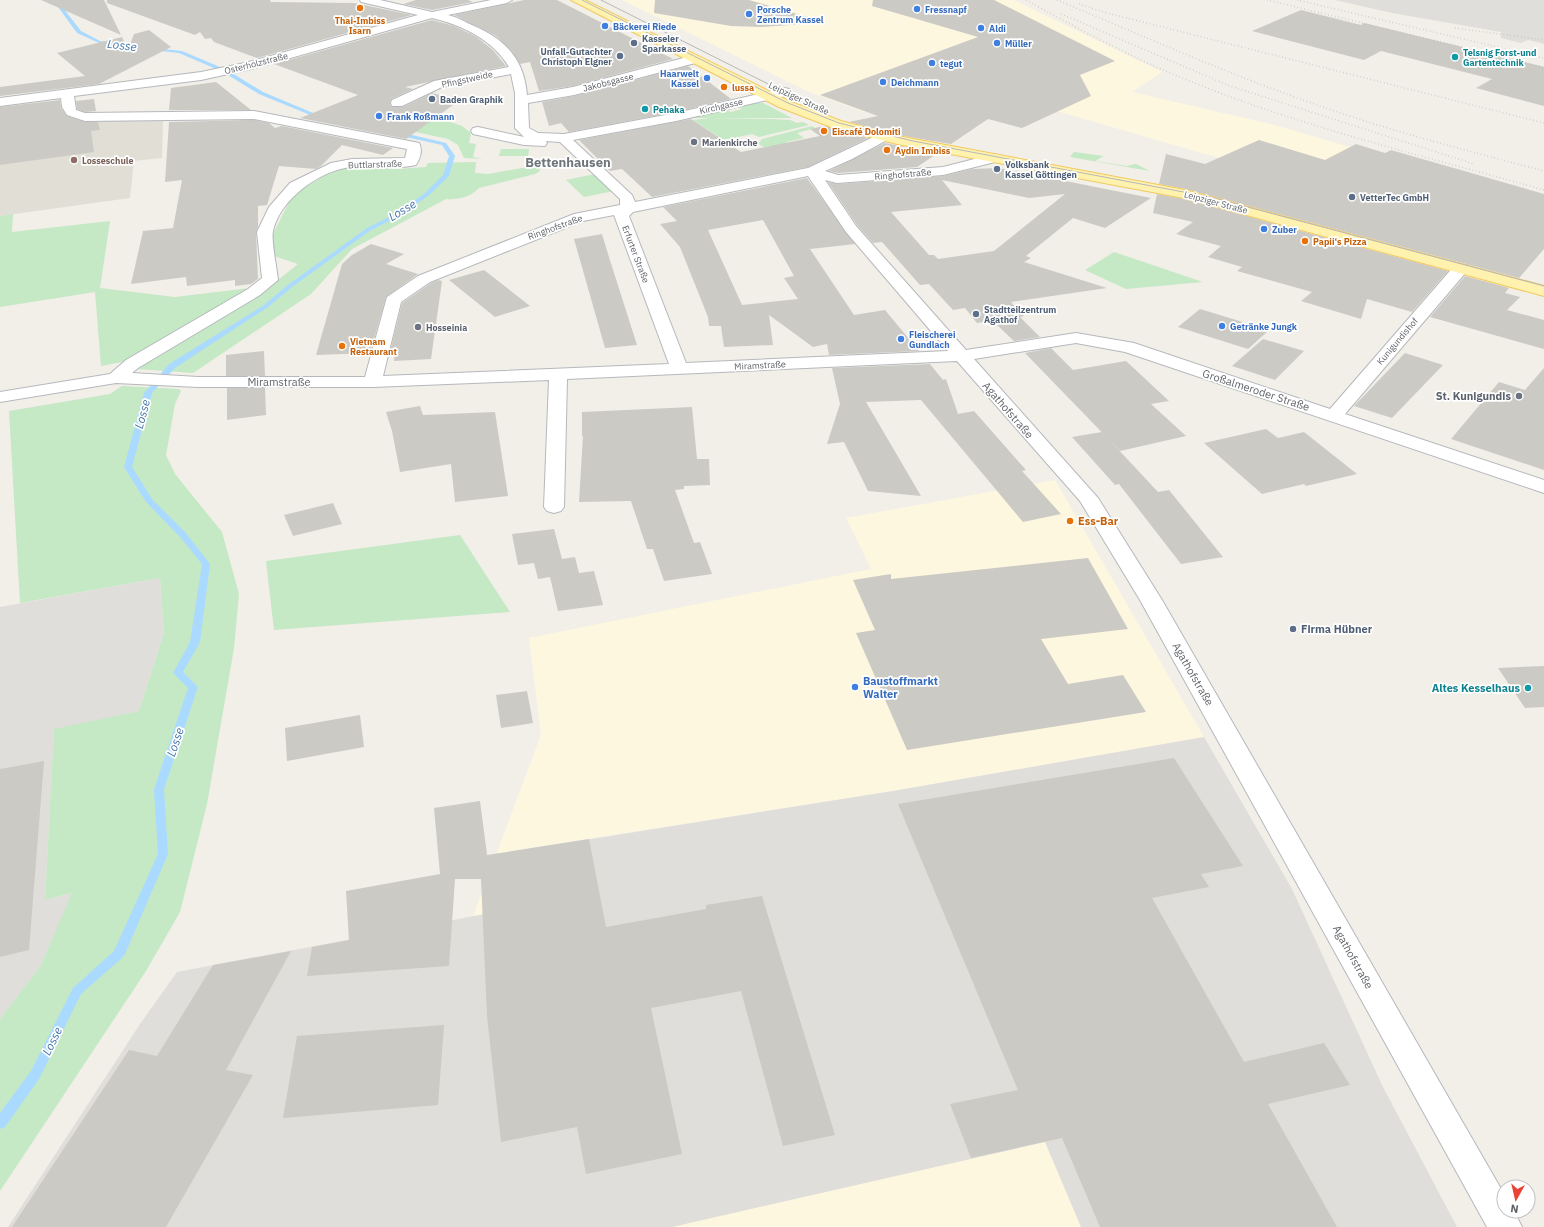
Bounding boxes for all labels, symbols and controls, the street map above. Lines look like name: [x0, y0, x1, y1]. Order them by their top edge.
marker: Thai-Imbiss Isarn: [355, 3, 365, 13]
place label: Porsche Zentrum Kassel: [757, 4, 824, 25]
marker: Fressnapf: [912, 4, 922, 14]
place label: Fressnapf: [925, 4, 968, 15]
marker: Porsche Zentrum Kassel: [744, 9, 754, 19]
place label: Thai-Imbiss Isarn: [335, 15, 386, 36]
marker: Bäckerei Riede: [600, 21, 610, 31]
place label: Bäckerei Riede: [613, 21, 676, 32]
marker: Aldi: [976, 23, 986, 33]
place label: Aldi: [989, 23, 1006, 34]
place label: Kasseler Sparkasse: [642, 33, 686, 54]
water label: Losse: [106, 36, 138, 54]
marker: Kasseler Sparkasse: [629, 38, 639, 48]
marker: Müller: [992, 38, 1002, 48]
place label: Müller: [1005, 38, 1032, 49]
place label: Unfall-Gutachter Christoph Elgner: [540, 46, 612, 67]
place label: Telsnig Forst-und Gartentechnik: [1463, 47, 1536, 68]
street label: Osterholzstraße: [223, 50, 289, 76]
marker: Unfall-Gutachter Christoph Elgner: [615, 51, 625, 61]
marker: Telsnig Forst-und Gartentechnik: [1450, 52, 1460, 62]
marker: tegut: [927, 58, 937, 68]
place label: tegut: [940, 58, 963, 69]
street label: Pfingstweide: [440, 68, 494, 90]
place label: Haarwelt Kassel: [660, 68, 700, 89]
street label: Jakobsgasse: [582, 70, 634, 94]
marker: Haarwelt Kassel: [702, 73, 712, 83]
marker: Deichmann: [878, 77, 888, 87]
place label: Deichmann: [891, 77, 939, 88]
street label: Leipziger Straße: [767, 79, 831, 117]
marker: lussa: [719, 82, 729, 92]
place label: lussa: [732, 82, 754, 93]
marker: Baden Graphik: [427, 94, 437, 104]
place label: Baden Graphik: [440, 94, 504, 105]
street label: Kirchgasse: [698, 96, 744, 116]
marker: Pehaka: [640, 104, 650, 114]
place label: Pehaka: [653, 104, 685, 115]
marker: Frank Roßmann: [374, 111, 384, 121]
place label: Frank Roßmann: [387, 111, 454, 122]
marker: Eiscafé Dolomiti: [819, 126, 829, 136]
place label: Eiscafé Dolomiti: [832, 126, 901, 137]
marker: Marienkirche: [689, 137, 699, 147]
place label: Marienkirche: [702, 137, 758, 148]
marker: Aydin Imbiss: [882, 145, 892, 155]
place label: Aydin Imbiss: [895, 145, 951, 156]
district label: Bettenhausen: [525, 154, 611, 171]
marker: Losseschule: [69, 155, 79, 165]
place label: Losseschule: [82, 155, 134, 166]
street label: Buttlarstraße: [348, 158, 402, 170]
place label: Volksbank Kassel Göttingen: [1005, 159, 1077, 180]
marker: Volksbank Kassel Göttingen: [992, 164, 1002, 174]
street label: Ringhofstraße: [874, 166, 932, 182]
street label: Leipziger Straße: [1183, 188, 1249, 216]
marker: VetterTec GmbH: [1347, 192, 1357, 202]
place label: VetterTec GmbH: [1360, 192, 1429, 203]
water label: Losse: [385, 196, 419, 224]
street label: Ringhofstraße: [526, 212, 584, 242]
street label: Erfurter Straße: [620, 224, 652, 284]
marker: Zuber: [1259, 224, 1269, 234]
place label: Zuber: [1272, 224, 1297, 235]
marker: Papii‘s Pizza: [1300, 236, 1310, 246]
place label: Papii‘s Pizza: [1313, 236, 1367, 247]
place label: Stadtteilzentrum Agathof: [984, 304, 1056, 325]
marker: Stadtteilzentrum Agathof: [971, 309, 981, 319]
street label: Kunigundishof: [1374, 315, 1420, 367]
marker: Getränke Jungk: [1217, 321, 1227, 331]
place label: Getränke Jungk: [1230, 321, 1298, 332]
marker: Hosseinia: [413, 322, 423, 332]
place label: Hosseinia: [426, 322, 467, 333]
place label: Fleischerei Gundlach: [909, 329, 956, 350]
marker: Fleischerei Gundlach: [896, 334, 906, 344]
place label: Vietnam Restaurant: [350, 336, 397, 357]
marker: Vietnam Restaurant: [337, 341, 347, 351]
street label: Miramstraße: [734, 358, 786, 372]
street label: Großalmeroder Straße: [1201, 366, 1311, 414]
street label: Miramstraße: [247, 375, 311, 389]
street label: Agathofstraße: [980, 379, 1036, 441]
place label: St. Kunigundis: [1436, 389, 1511, 403]
marker: St. Kunigundis: [1514, 391, 1524, 401]
water label: Losse: [131, 398, 153, 430]
place label: Ess-Bar: [1078, 514, 1119, 528]
marker: Ess-Bar: [1065, 516, 1075, 526]
place label: Firma Hübner: [1301, 622, 1373, 636]
marker: Firma Hübner: [1288, 624, 1298, 634]
street label: Agathofstraße: [1169, 640, 1217, 708]
place label: Baustoffmarkt Walter: [863, 674, 938, 701]
place label: Altes Kesselhaus: [1432, 681, 1520, 695]
marker: Baustoffmarkt Walter: [850, 682, 860, 692]
marker: Altes Kesselhaus: [1523, 683, 1533, 693]
water label: Losse: [163, 726, 187, 758]
street label: Agathofstraße: [1330, 923, 1376, 991]
water label: Losse: [39, 1024, 65, 1058]
north arrow: [1496, 1179, 1536, 1219]
text: N: [1510, 1201, 1520, 1216]

